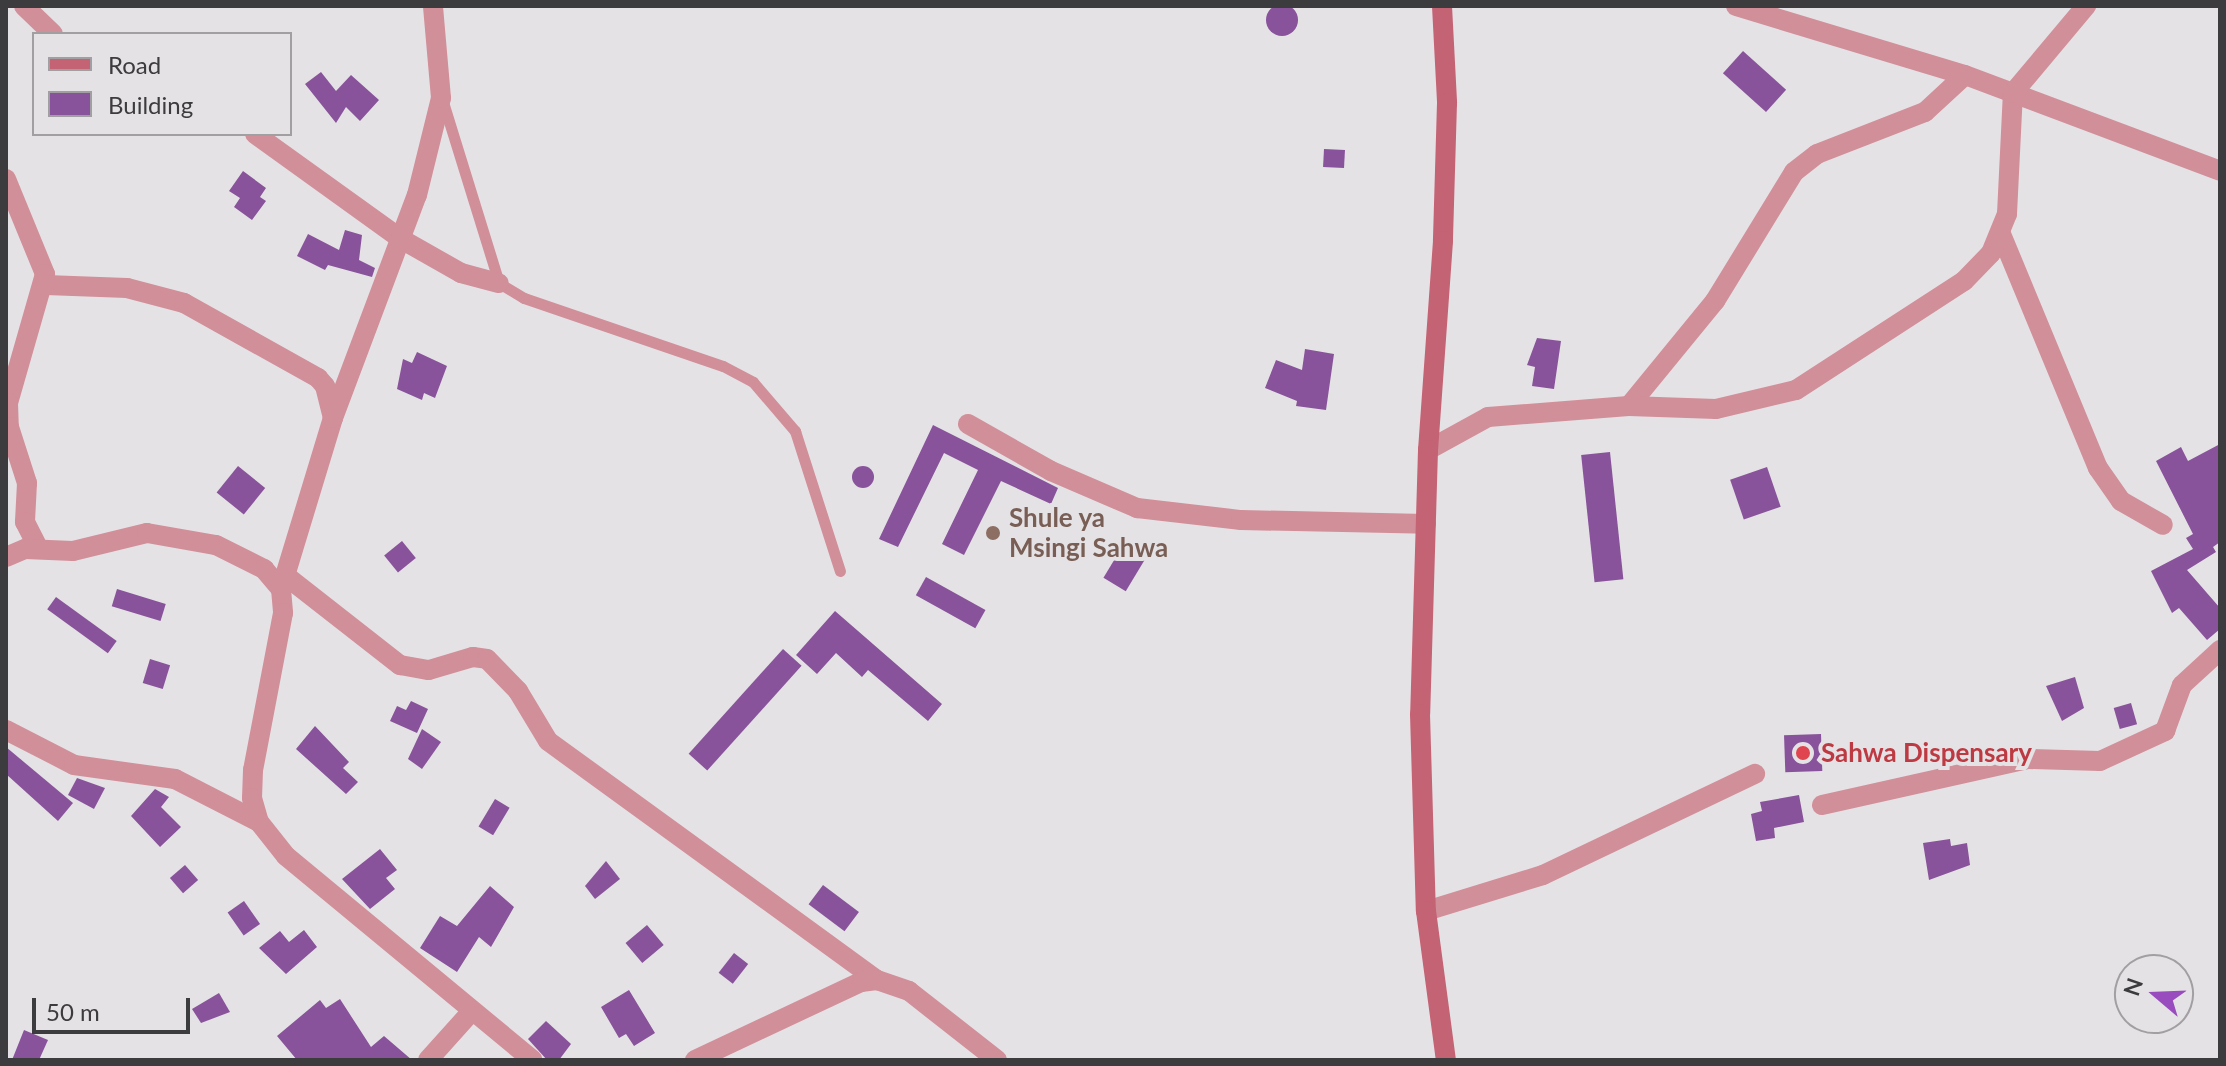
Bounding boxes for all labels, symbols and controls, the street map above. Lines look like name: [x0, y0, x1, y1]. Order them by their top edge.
legend: [32, 32, 292, 136]
text: Road: [108, 50, 161, 79]
text: Building: [108, 90, 193, 119]
place label: Shule ya Msingi Sahwa: [1009, 502, 1168, 564]
marker: Shule ya Msingi Sahwa: [984, 524, 1002, 542]
place label: Sahwa Dispensary: [1821, 737, 2032, 769]
marker: Sahwa Dispensary: [1792, 742, 1814, 764]
north arrow: [2114, 954, 2194, 1034]
text: N: [2117, 974, 2148, 999]
scale bar: [36, 982, 194, 1032]
text: 50 m: [46, 997, 100, 1026]

